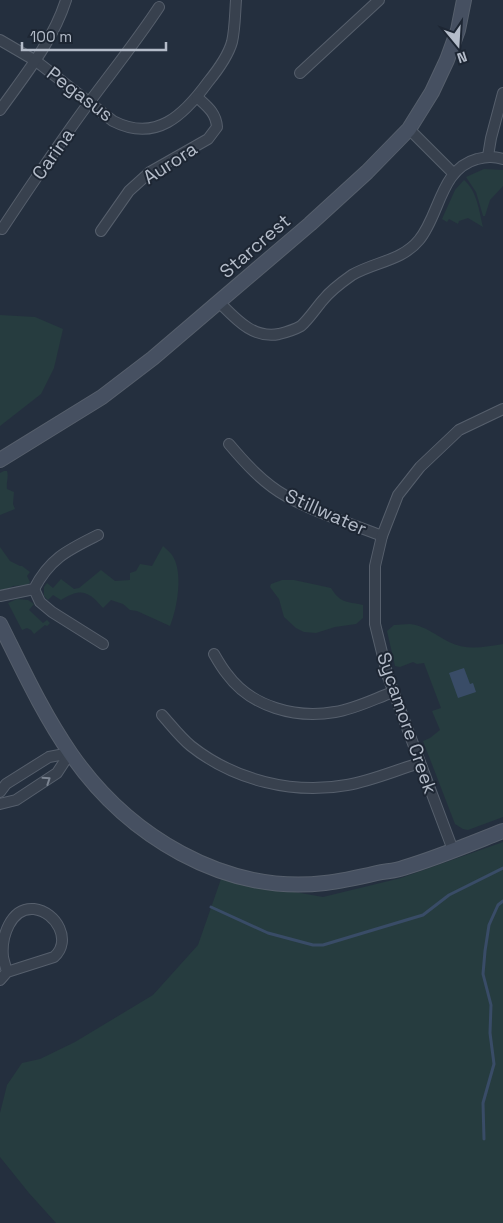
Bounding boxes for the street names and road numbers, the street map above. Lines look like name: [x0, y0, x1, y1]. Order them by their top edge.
street label: Pegasus: [42, 61, 118, 127]
street label: Carina: [26, 123, 80, 185]
street label: Aurora: [138, 136, 202, 190]
street label: Starcrest: [214, 208, 296, 284]
street label: Stillwater: [281, 483, 371, 541]
street label: Sycamore Creek: [371, 649, 443, 797]

